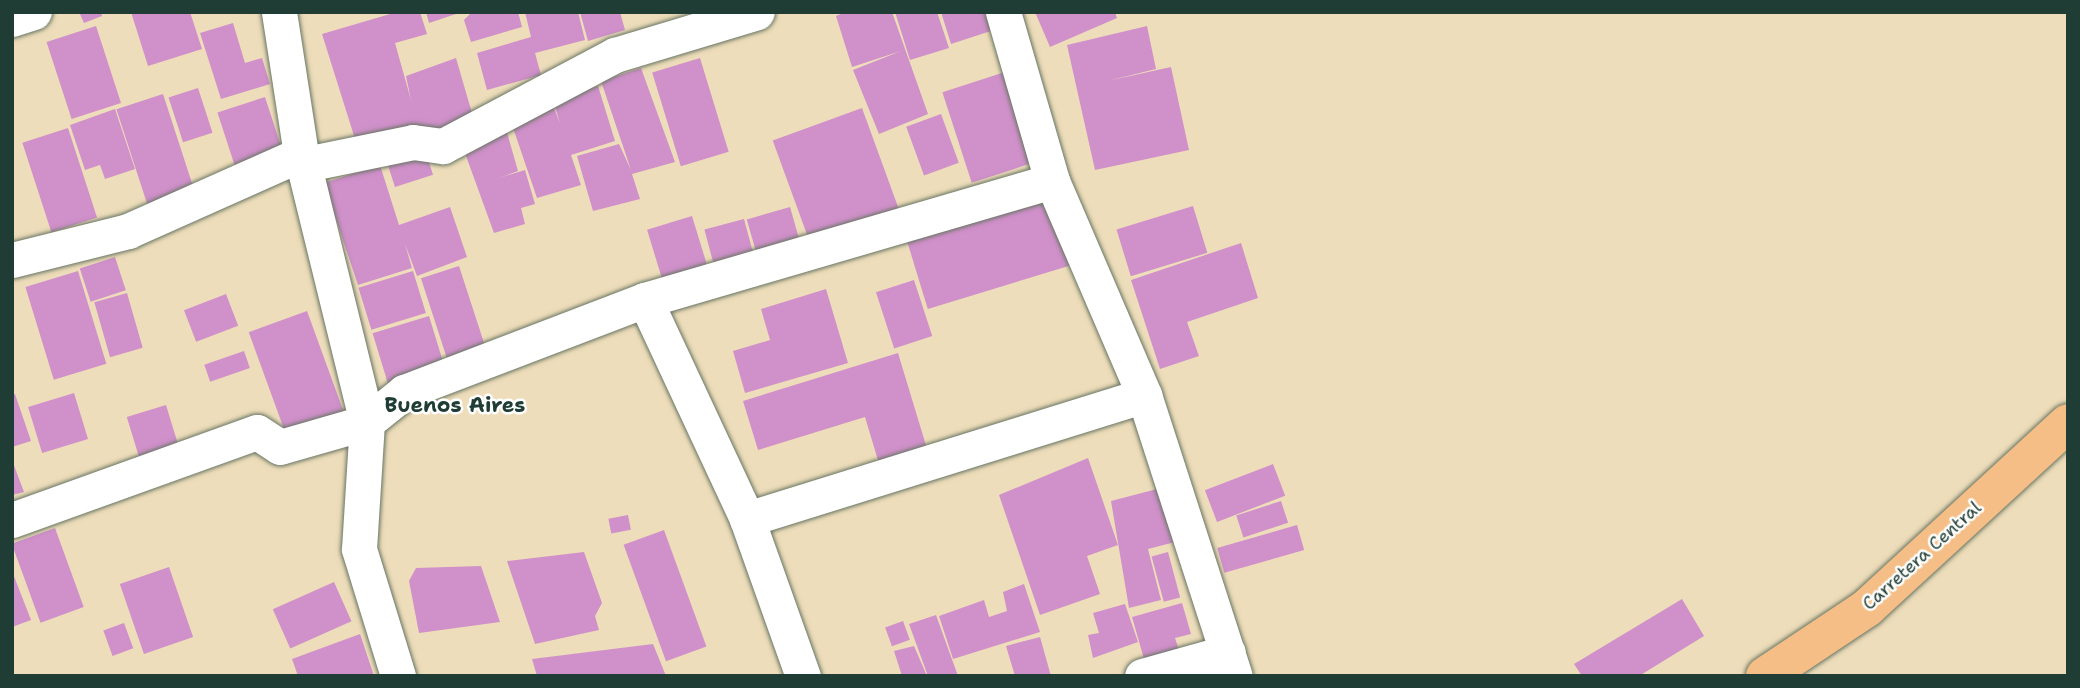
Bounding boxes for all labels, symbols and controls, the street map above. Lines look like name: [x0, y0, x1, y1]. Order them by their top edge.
district label: Buenos Aires: [385, 392, 525, 418]
street label: Carretera Central: [1858, 497, 1986, 615]

